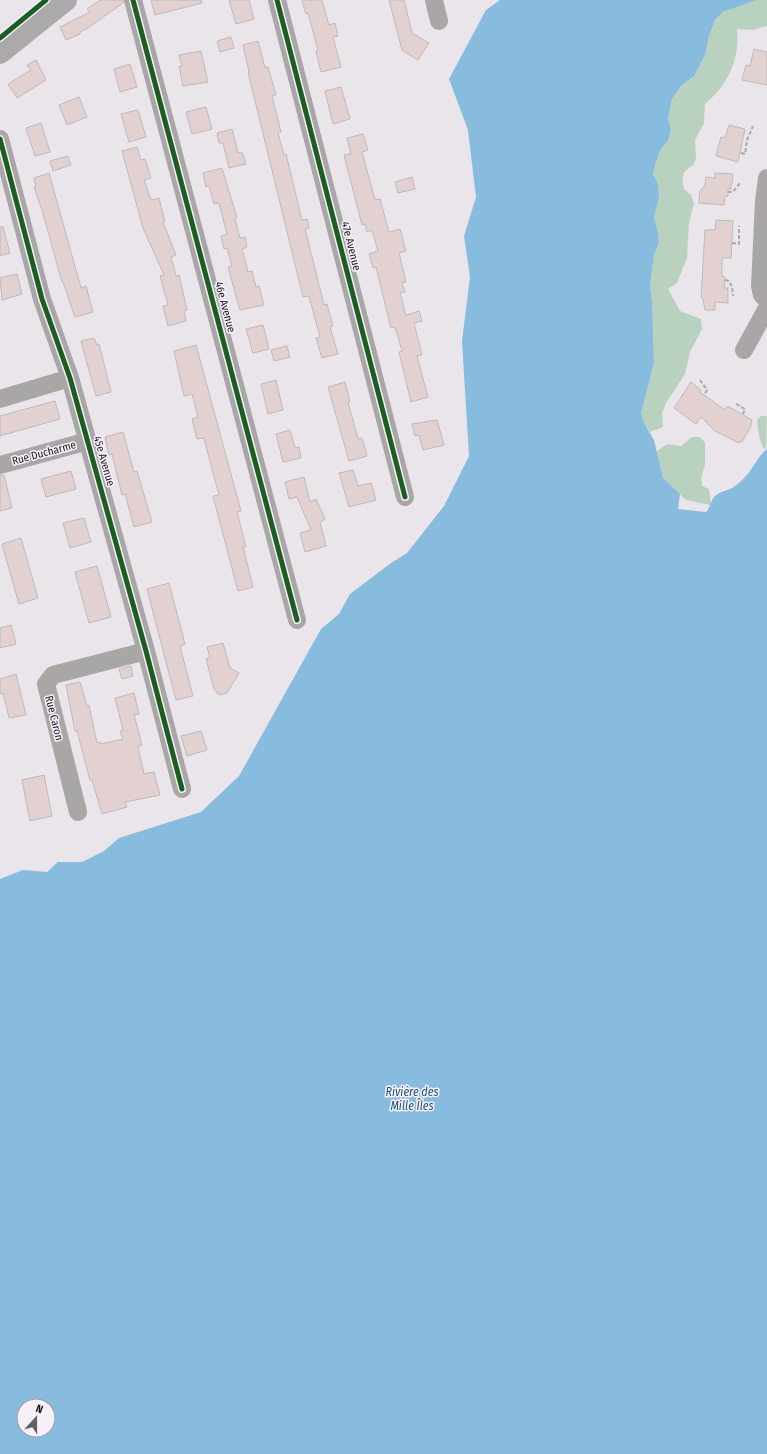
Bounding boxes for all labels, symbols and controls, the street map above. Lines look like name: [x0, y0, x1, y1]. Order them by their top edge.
street label: 47e Avenue: [339, 220, 363, 272]
street label: 46e Avenue: [212, 280, 238, 334]
street label: 45e Avenue: [91, 435, 117, 487]
street label: Rue Ducharme: [11, 438, 77, 468]
street label: Rue Caron: [42, 694, 66, 742]
water label: Rivière des Mille Îles: [386, 1085, 438, 1113]
north arrow: [16, 1398, 56, 1438]
text: N: [34, 1402, 45, 1416]

